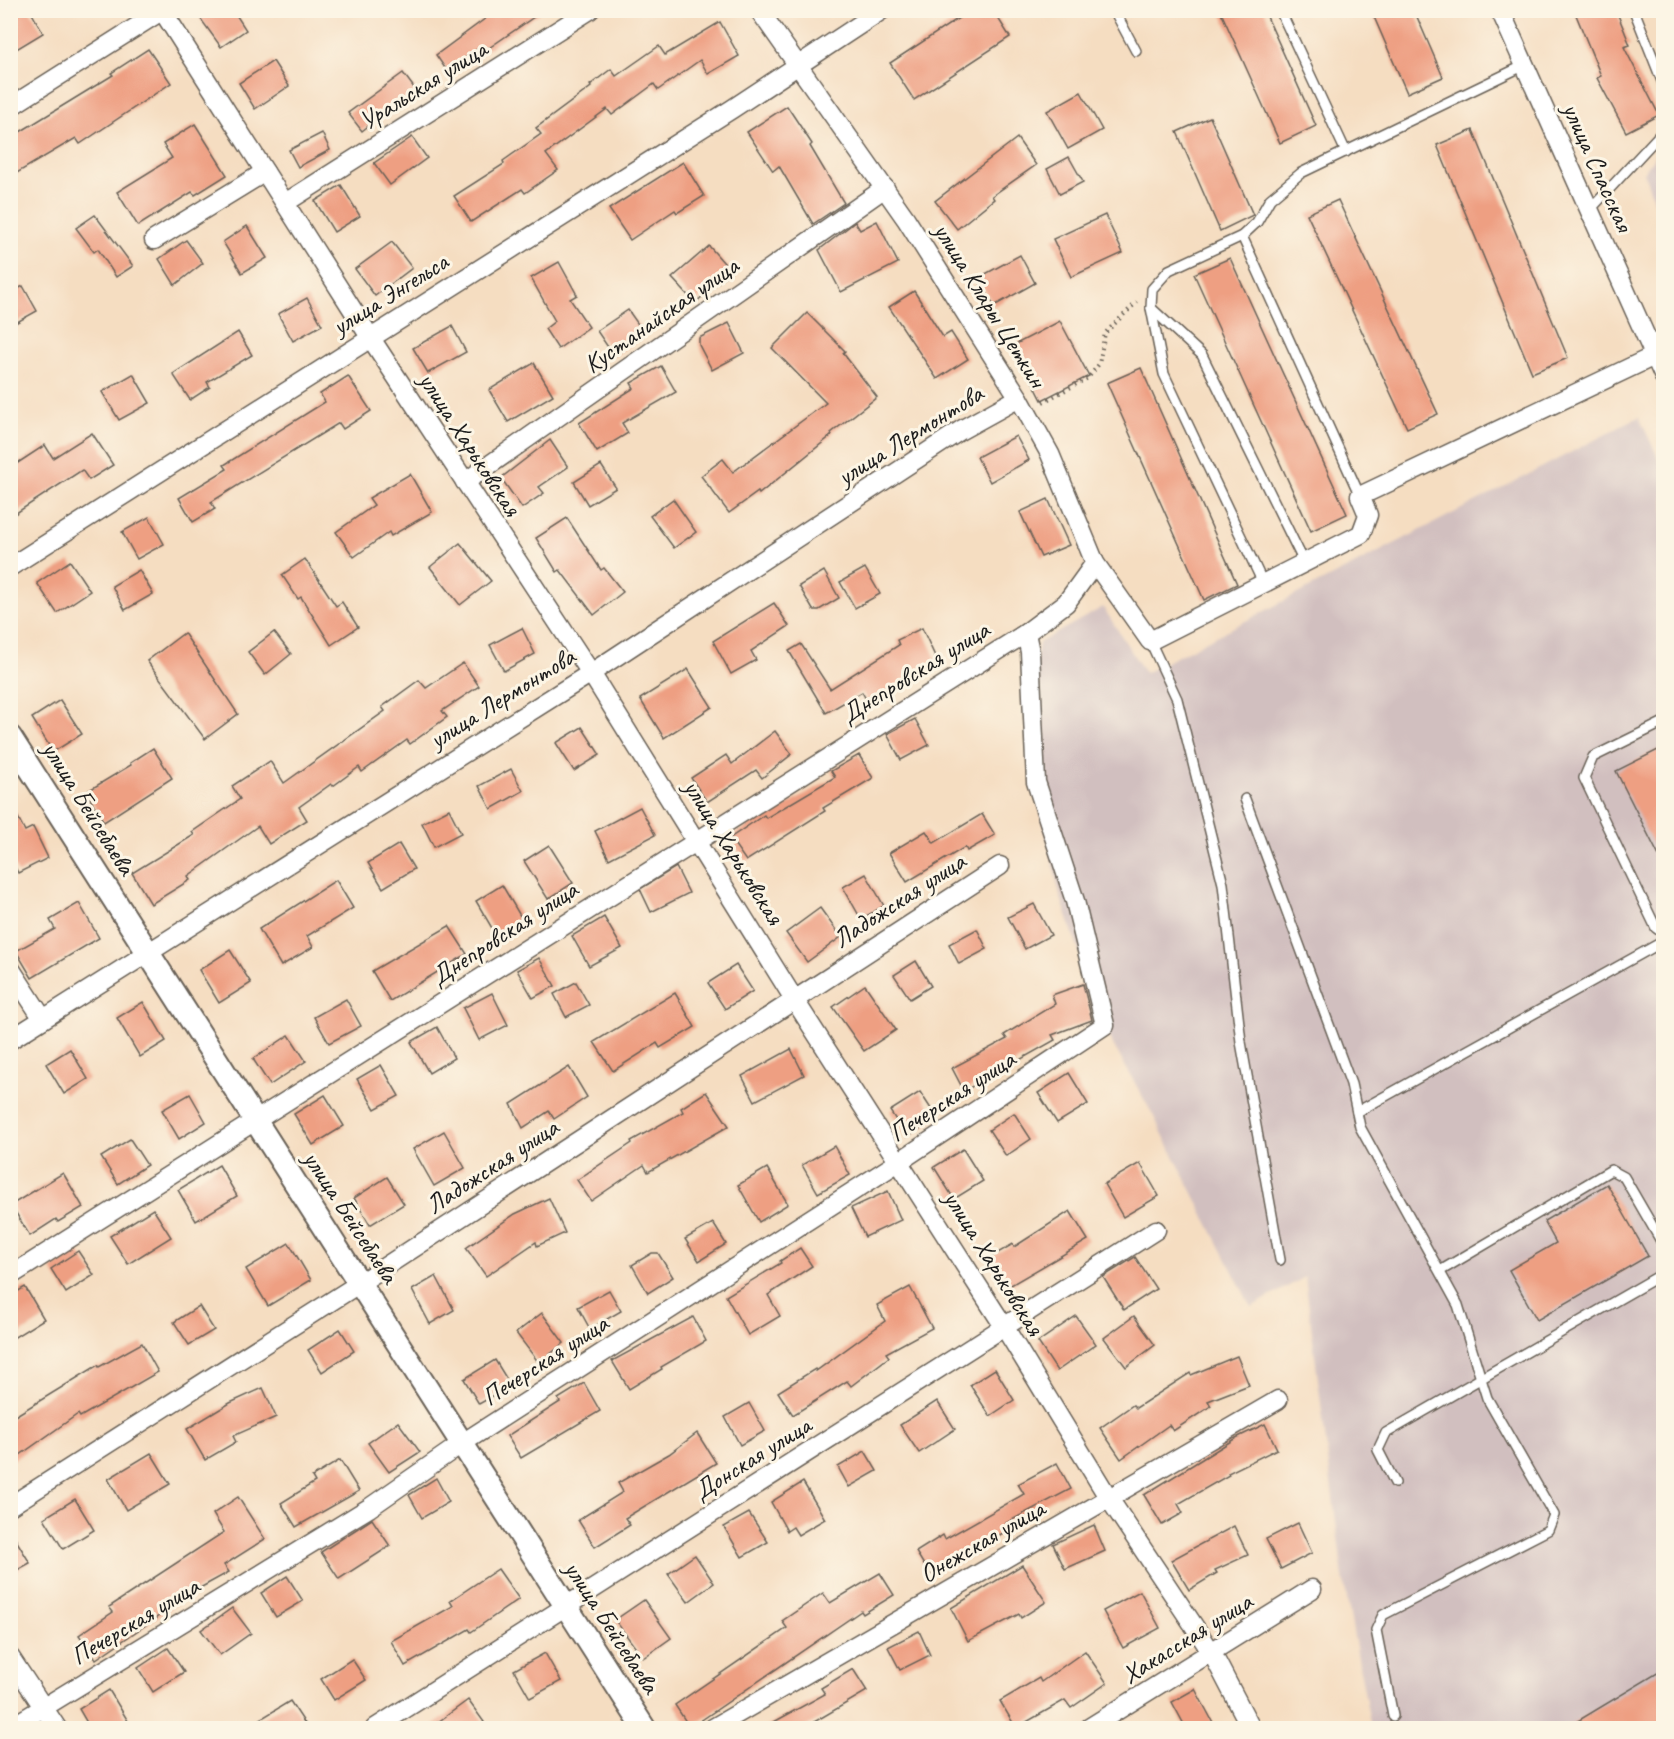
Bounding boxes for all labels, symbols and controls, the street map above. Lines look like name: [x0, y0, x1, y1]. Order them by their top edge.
street label: Уральская улица: [353, 31, 495, 137]
street label: улица Спасская: [1554, 96, 1642, 238]
street label: улица Клары Цеткин: [925, 215, 1055, 395]
street label: улица Энгельса: [324, 245, 455, 344]
street label: Кустанайская улица: [577, 249, 746, 381]
street label: улица Харьковская: [410, 364, 530, 523]
street label: улица Лермонтова: [829, 376, 990, 494]
street label: Днепровская улица: [835, 612, 997, 731]
street label: улица Лермонтова: [421, 639, 582, 757]
street label: улица Бейсебаева: [34, 733, 144, 882]
street label: улица Харьковская: [675, 772, 793, 932]
street label: Ладожская улица: [826, 844, 973, 955]
street label: Днепровская улица: [424, 872, 585, 993]
street label: Печерская улица: [882, 1042, 1023, 1149]
street label: Ладожская улица: [419, 1110, 566, 1221]
street label: улица Бейсебаева: [295, 1143, 407, 1291]
street label: улица Харьковская: [935, 1183, 1053, 1343]
street label: Печерская улица: [475, 1306, 616, 1413]
street label: Донская улица: [687, 1408, 819, 1507]
street label: Онежская улица: [913, 1491, 1053, 1590]
street label: улица Бейсебаева: [556, 1553, 668, 1701]
street label: Печерская улица: [65, 1569, 207, 1672]
street label: Хакасская улица: [1116, 1584, 1260, 1691]

